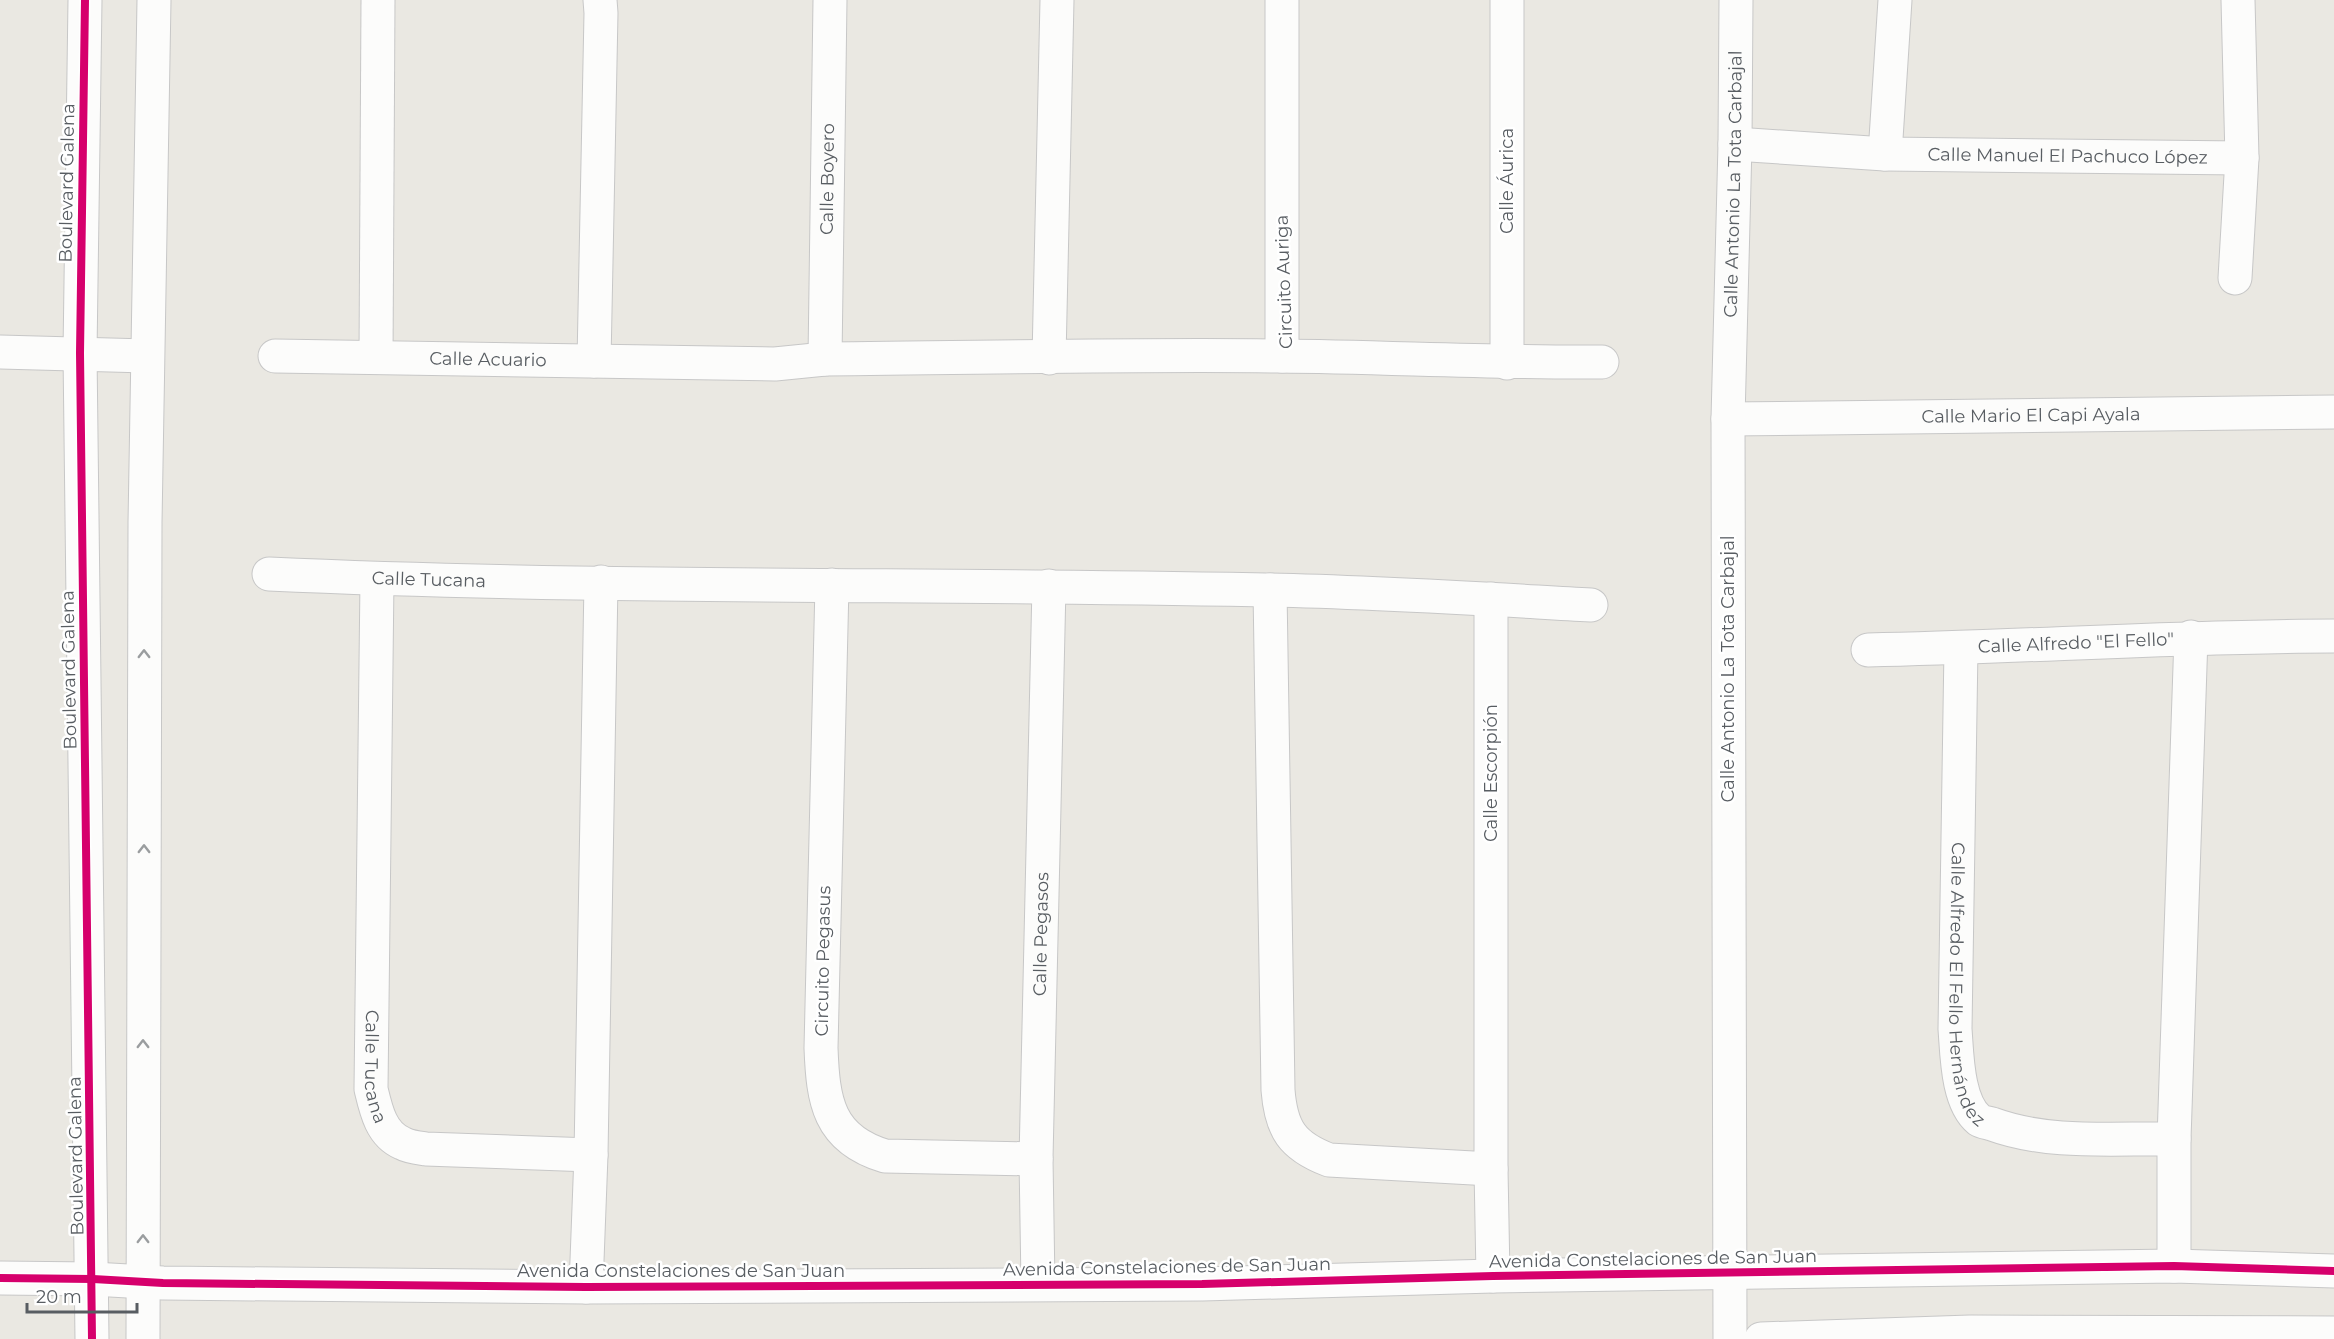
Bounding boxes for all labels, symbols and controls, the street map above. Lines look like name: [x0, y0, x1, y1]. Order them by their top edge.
street label: Calle Antonio La Tota Carbajal: [1720, 50, 1747, 318]
street label: Boulevard Galena: [55, 103, 79, 263]
street label: Calle Boyero: [816, 123, 839, 235]
street label: Calle Áurica: [1496, 128, 1518, 234]
street label: Calle Manuel El Pachuco López: [1927, 143, 2208, 169]
street label: Circuito Auriga: [1271, 215, 1297, 349]
street label: Calle Acuario: [429, 347, 547, 371]
street label: Calle Mario El Capi Ayala: [1921, 403, 2141, 428]
street label: Calle Antonio La Tota Carbajal: [1717, 535, 1739, 803]
street label: Calle Tucana: [371, 567, 486, 592]
street label: Boulevard Galena: [57, 590, 81, 750]
street label: Calle Alfredo "El Fello": [1977, 628, 2174, 658]
one-way arrow: [138, 649, 150, 658]
street label: Calle Escorpión: [1480, 704, 1502, 842]
street label: Calle Alfredo El Fello Hernández: [1944, 842, 1989, 1131]
one-way arrow: [138, 844, 150, 853]
street label: Calle Pegasos: [1029, 872, 1054, 996]
street label: Circuito Pegasus: [811, 885, 835, 1037]
street label: Calle Tucana: [360, 1010, 391, 1127]
one-way arrow: [137, 1039, 149, 1048]
street label: Boulevard Galena: [64, 1076, 88, 1236]
one-way arrow: [137, 1234, 149, 1243]
street label: Avenida Constelaciones de San Juan: [1489, 1245, 1817, 1273]
street label: Avenida Constelaciones de San Juan: [1003, 1253, 1331, 1281]
street label: Avenida Constelaciones de San Juan: [517, 1260, 845, 1282]
scale bar: [27, 1276, 136, 1314]
text: 20 m: [36, 1286, 82, 1308]

